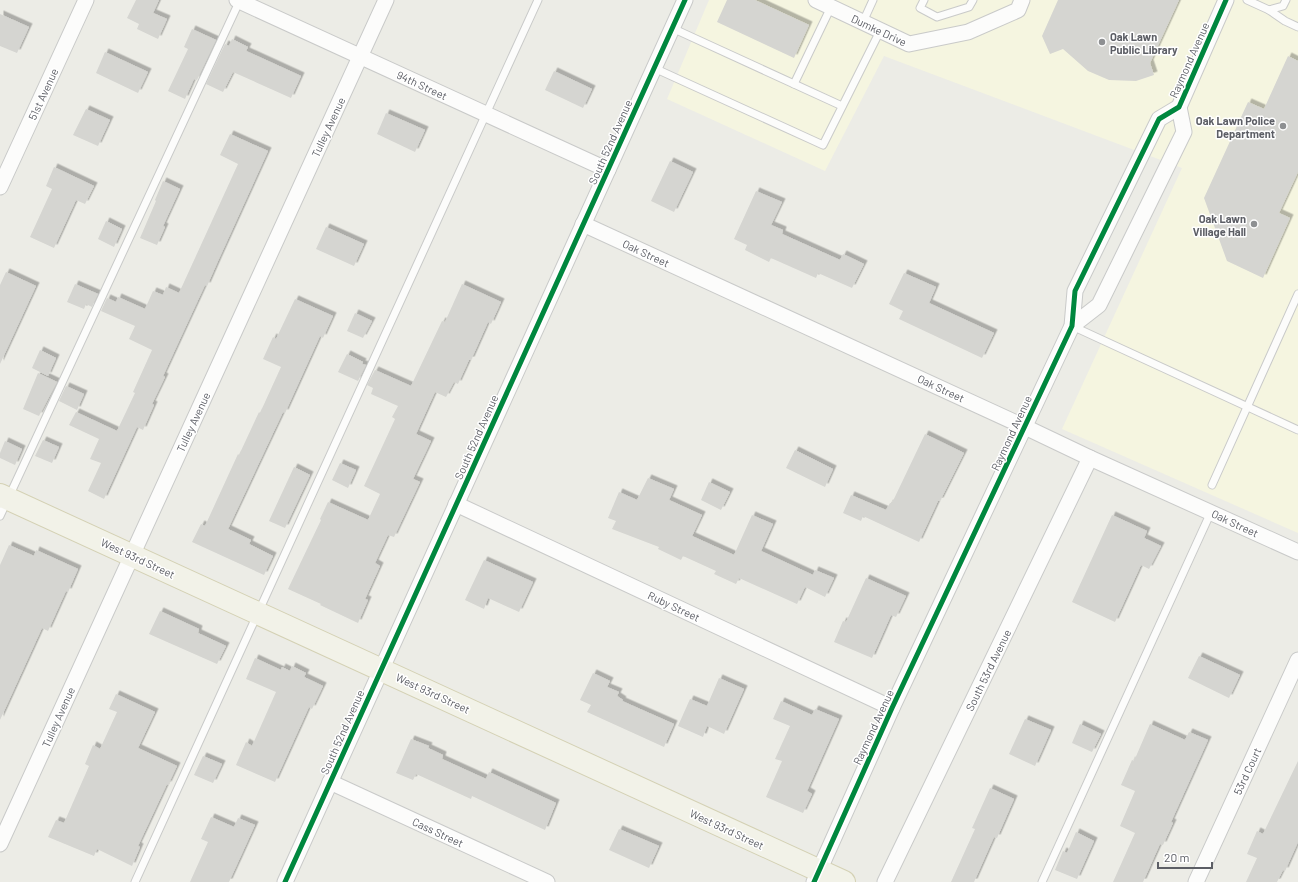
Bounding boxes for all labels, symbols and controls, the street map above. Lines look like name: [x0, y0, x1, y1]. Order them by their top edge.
street label: Dumke Drive: [849, 12, 909, 49]
street label: Raymond Avenue: [1167, 20, 1212, 100]
place label: Oak Lawn Public Library: [1110, 30, 1178, 56]
marker: Oak Lawn Public Library: [1097, 37, 1107, 47]
street label: 51st Avenue: [25, 66, 61, 122]
street label: 94th Street: [395, 68, 449, 102]
street label: Tulley Avenue: [308, 95, 348, 159]
street label: South 52nd Avenue: [586, 98, 635, 186]
place label: Oak Lawn Police Department: [1196, 114, 1275, 140]
marker: Oak Lawn Police Department: [1278, 121, 1288, 131]
place label: Oak Lawn Village Hall: [1193, 212, 1246, 238]
marker: Oak Lawn Village Hall: [1249, 219, 1259, 229]
street label: Oak Street: [621, 237, 671, 269]
street label: Oak Street: [916, 372, 966, 404]
street label: Tulley Avenue: [173, 390, 213, 454]
street label: South 52nd Avenue: [452, 393, 501, 481]
street label: Raymond Avenue: [988, 393, 1034, 473]
street label: Oak Street: [1210, 507, 1260, 539]
street label: West 93rd Street: [99, 535, 177, 581]
street label: Ruby Street: [646, 588, 702, 624]
street label: South 53rd Avenue: [963, 627, 1013, 713]
street label: West 93rd Street: [394, 670, 472, 716]
street label: Tulley Avenue: [39, 685, 77, 749]
street label: Raymond Avenue: [850, 687, 896, 767]
street label: South 52nd Avenue: [318, 688, 367, 776]
street label: 53rd Court: [1231, 746, 1263, 796]
street label: West 93rd Street: [688, 806, 766, 852]
street label: Cass Street: [410, 815, 466, 849]
scale bar: [1158, 844, 1212, 870]
text: 20 m: [1164, 850, 1190, 864]

